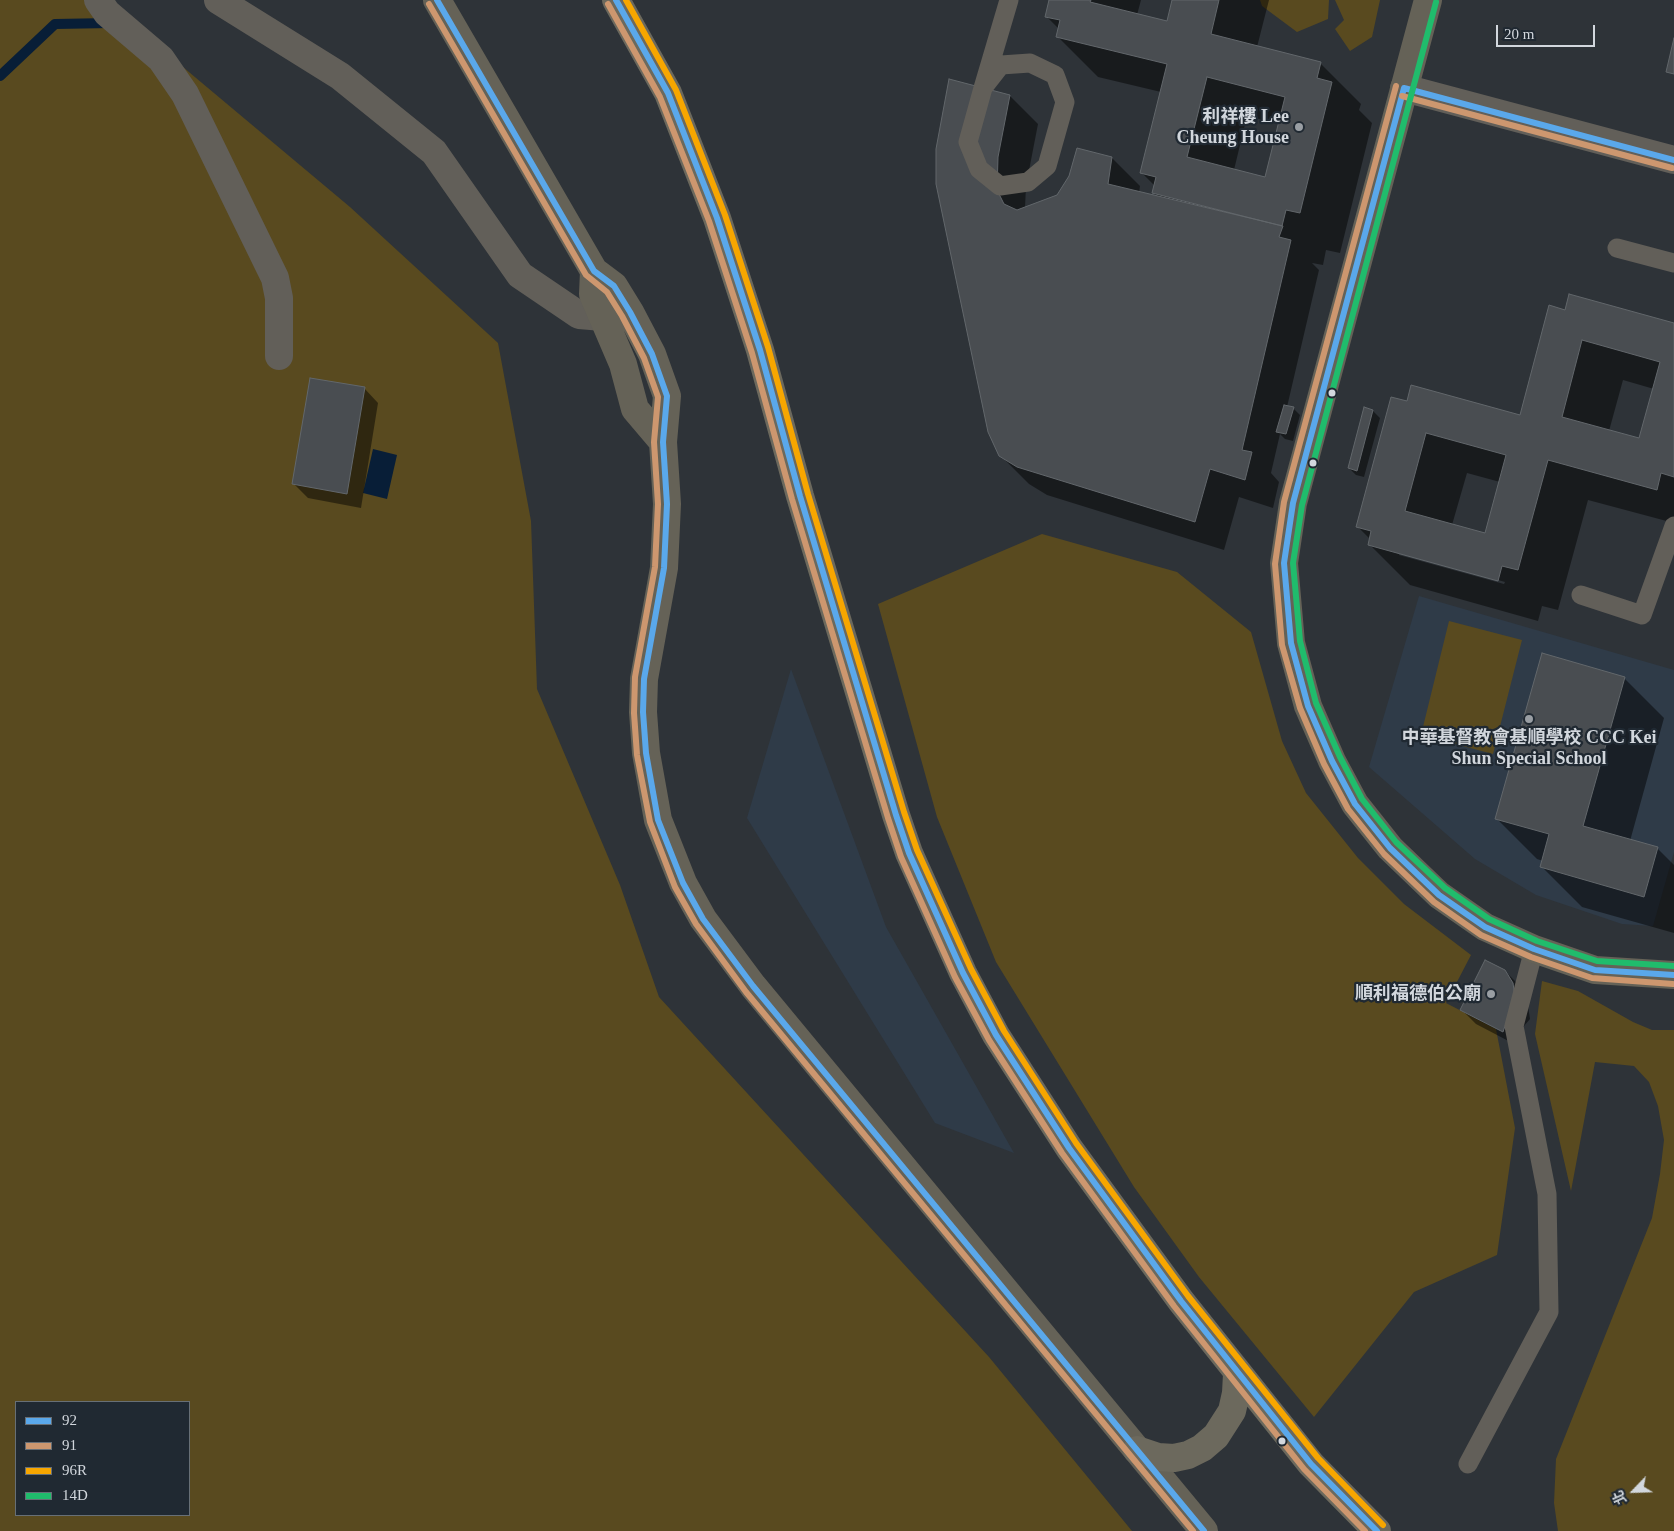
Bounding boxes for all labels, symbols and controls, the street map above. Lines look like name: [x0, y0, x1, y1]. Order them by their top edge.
scale bar: [1499, 15, 1598, 47]
text: 20 m: [1504, 26, 1534, 42]
place label: 利祥樓 Lee Cheung House: [1176, 106, 1289, 148]
marker: 利祥樓 Lee Cheung House: [1293, 121, 1305, 133]
unlabelled marker: [1327, 388, 1337, 398]
unlabelled marker: [1308, 458, 1318, 468]
marker: 中華基督教會基順學校 CCC Kei Shun Special School: [1523, 713, 1535, 725]
place label: 中華基督教會基順學校 CCC Kei Shun Special School: [1402, 727, 1656, 770]
place label: 順利福德伯公廟: [1355, 983, 1481, 1005]
marker: 順利福德伯公廟: [1485, 988, 1497, 1000]
legend: [15, 1401, 190, 1516]
text: 92: [62, 1412, 77, 1428]
unlabelled marker: [1277, 1436, 1287, 1446]
text: 91: [62, 1437, 77, 1453]
text: 96R: [62, 1462, 87, 1478]
north arrow: [1609, 1466, 1659, 1516]
text: 14D: [62, 1487, 88, 1503]
text: 北: [1610, 1488, 1630, 1507]

